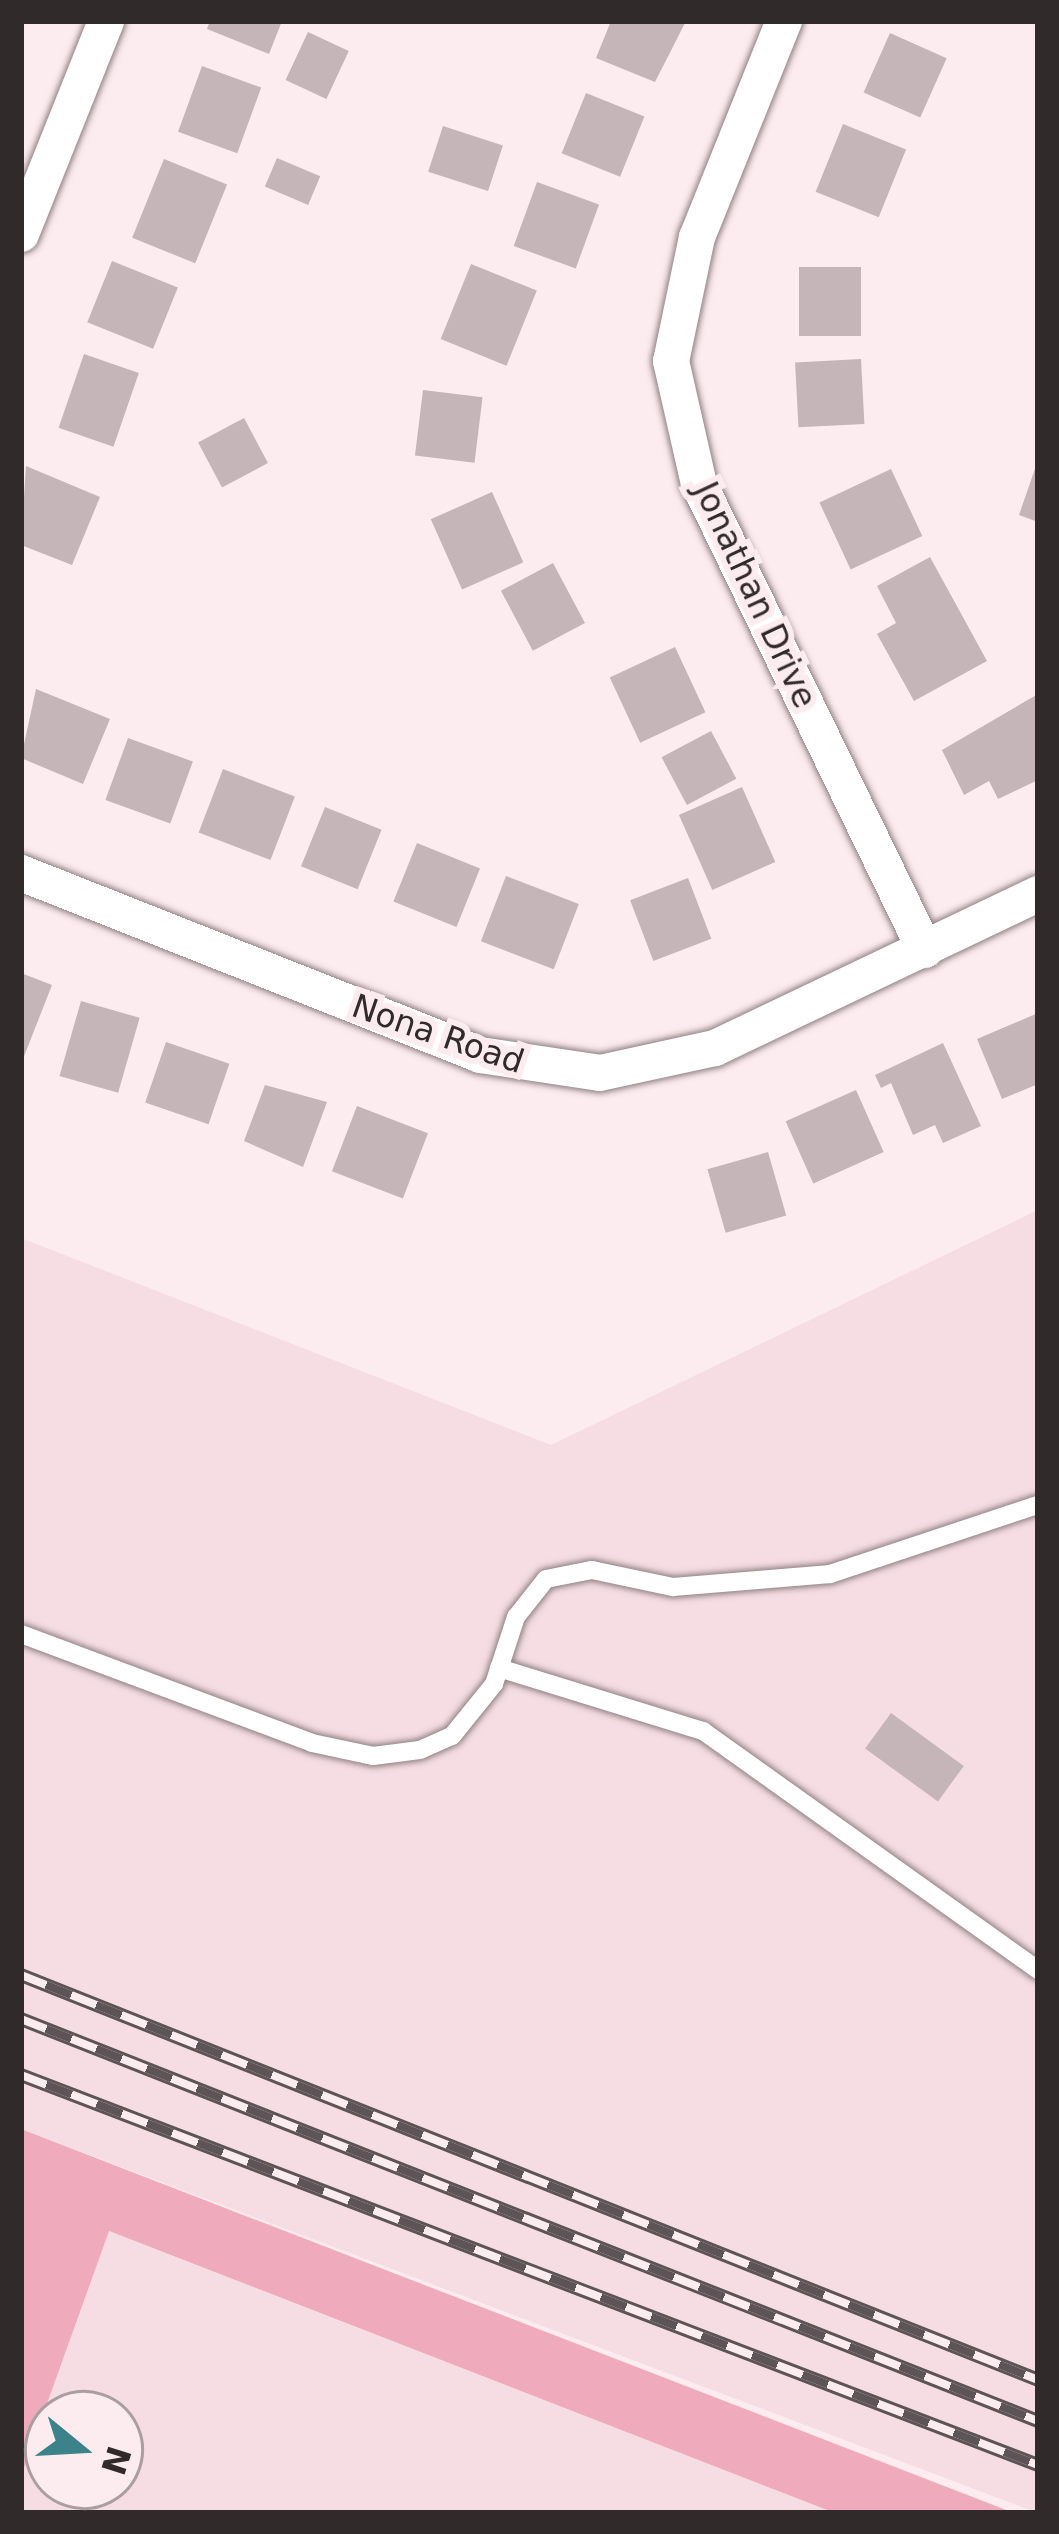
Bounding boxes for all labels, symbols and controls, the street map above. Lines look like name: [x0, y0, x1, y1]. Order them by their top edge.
street label: Jonathan Drive: [685, 476, 825, 714]
street label: Nona Road: [347, 986, 529, 1082]
north arrow: [24, 2390, 144, 2510]
text: N: [93, 2441, 139, 2480]

